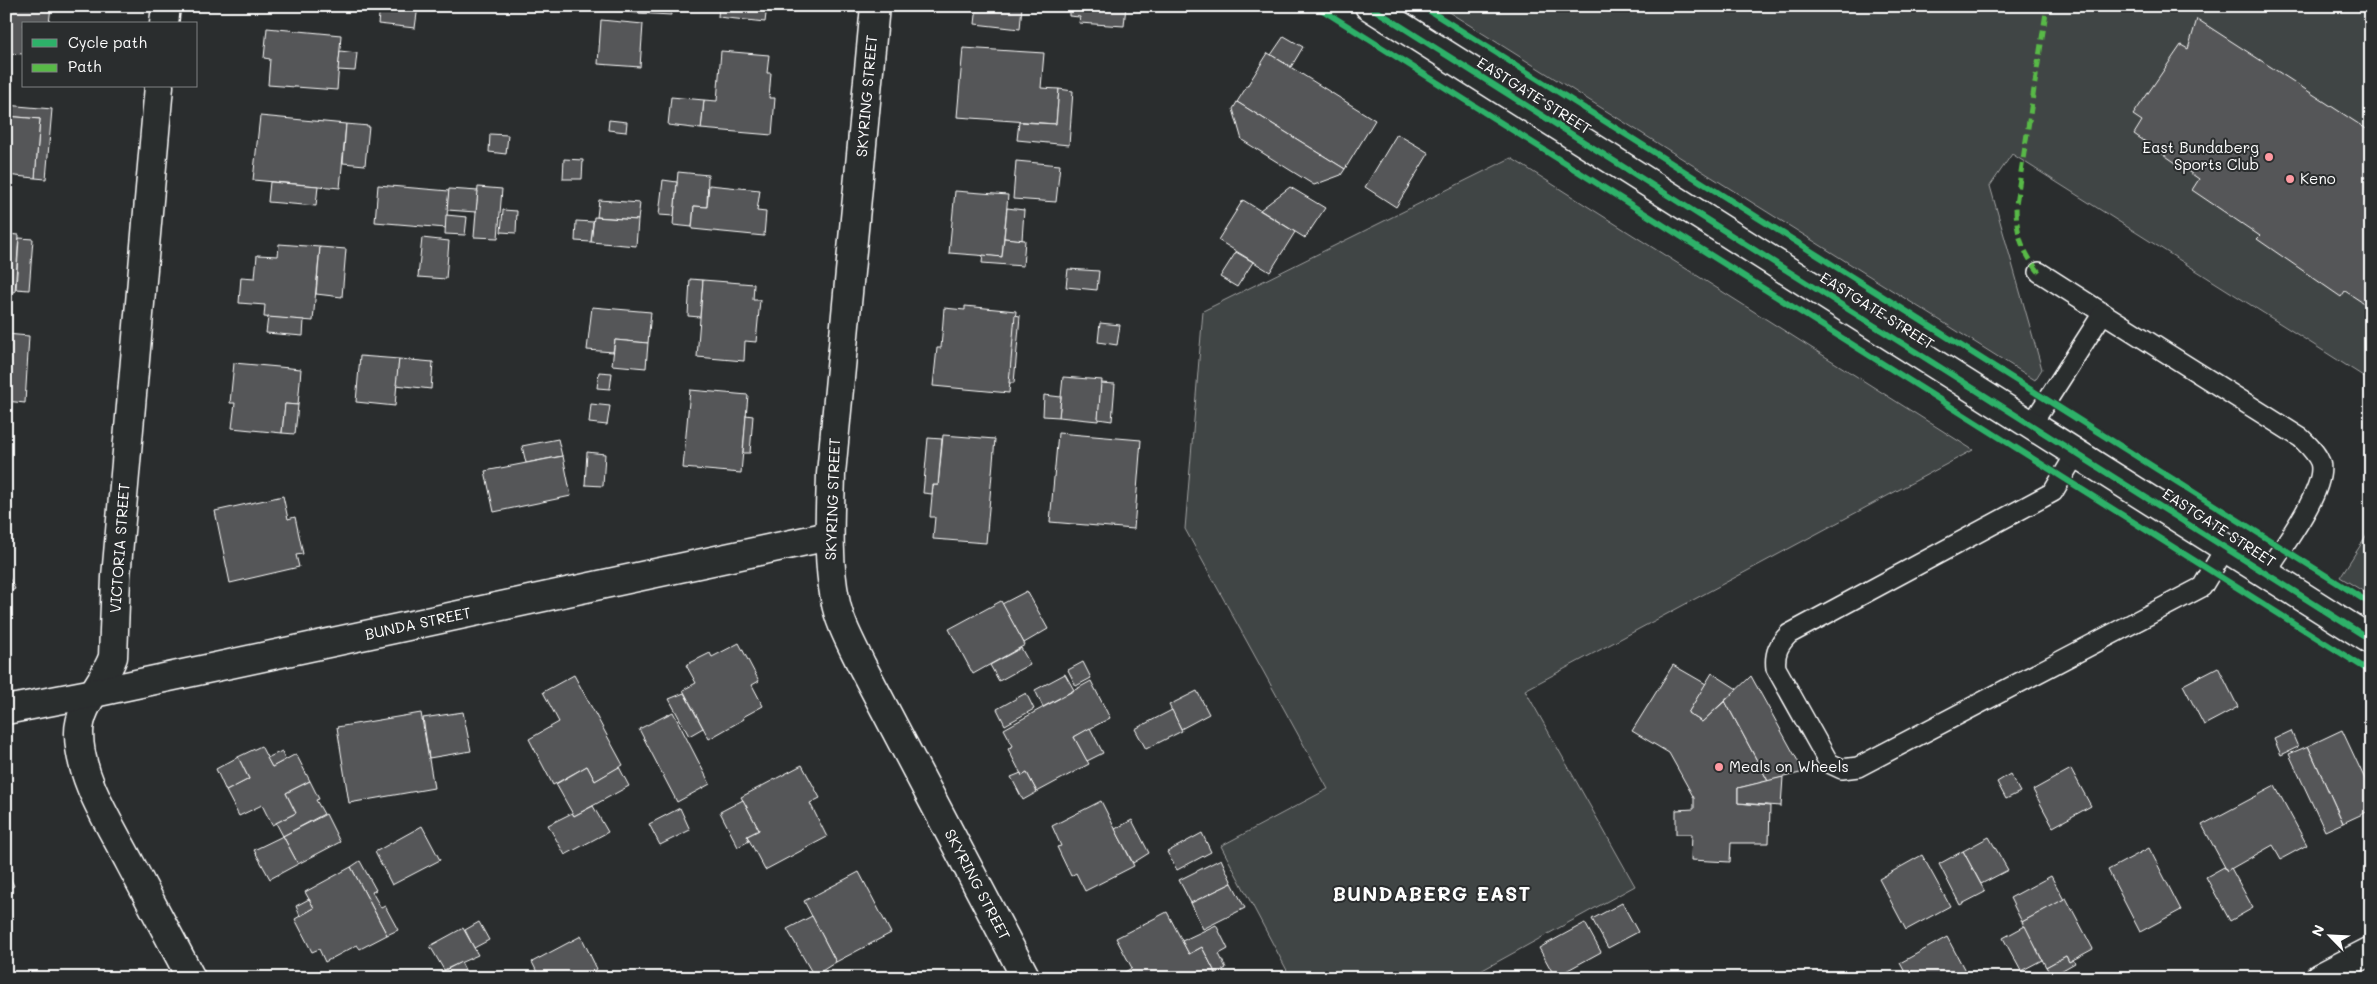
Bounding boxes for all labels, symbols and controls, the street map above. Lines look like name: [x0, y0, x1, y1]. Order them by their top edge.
legend: [22, 22, 198, 88]
text: Cycle path: [68, 32, 147, 52]
street label: SKYRING STREET: [851, 34, 881, 158]
street label: EASTGATE STREET: [1474, 52, 1595, 138]
text: Path: [68, 56, 102, 76]
place label: East Bundaberg Sports Club: [2143, 137, 2259, 174]
marker: East Bundaberg Sports Club: [2263, 151, 2275, 163]
place label: Keno: [2300, 168, 2336, 188]
marker: Keno: [2284, 173, 2296, 185]
street label: EASTGATE STREET: [1817, 267, 1938, 353]
street label: SKYRING STREET: [820, 437, 844, 561]
street label: VICTORIA STREET: [104, 482, 134, 614]
street label: EASTGATE STREET: [2159, 483, 2280, 571]
street label: BUNDA STREET: [363, 602, 473, 644]
place label: Meals on Wheels: [1729, 756, 1849, 776]
marker: Meals on Wheels: [1713, 761, 1725, 773]
street label: SKYRING STREET: [941, 825, 1015, 943]
district label: BUNDABERG EAST: [1333, 880, 1531, 906]
north arrow: [2304, 912, 2354, 962]
text: N: [2307, 922, 2329, 939]

